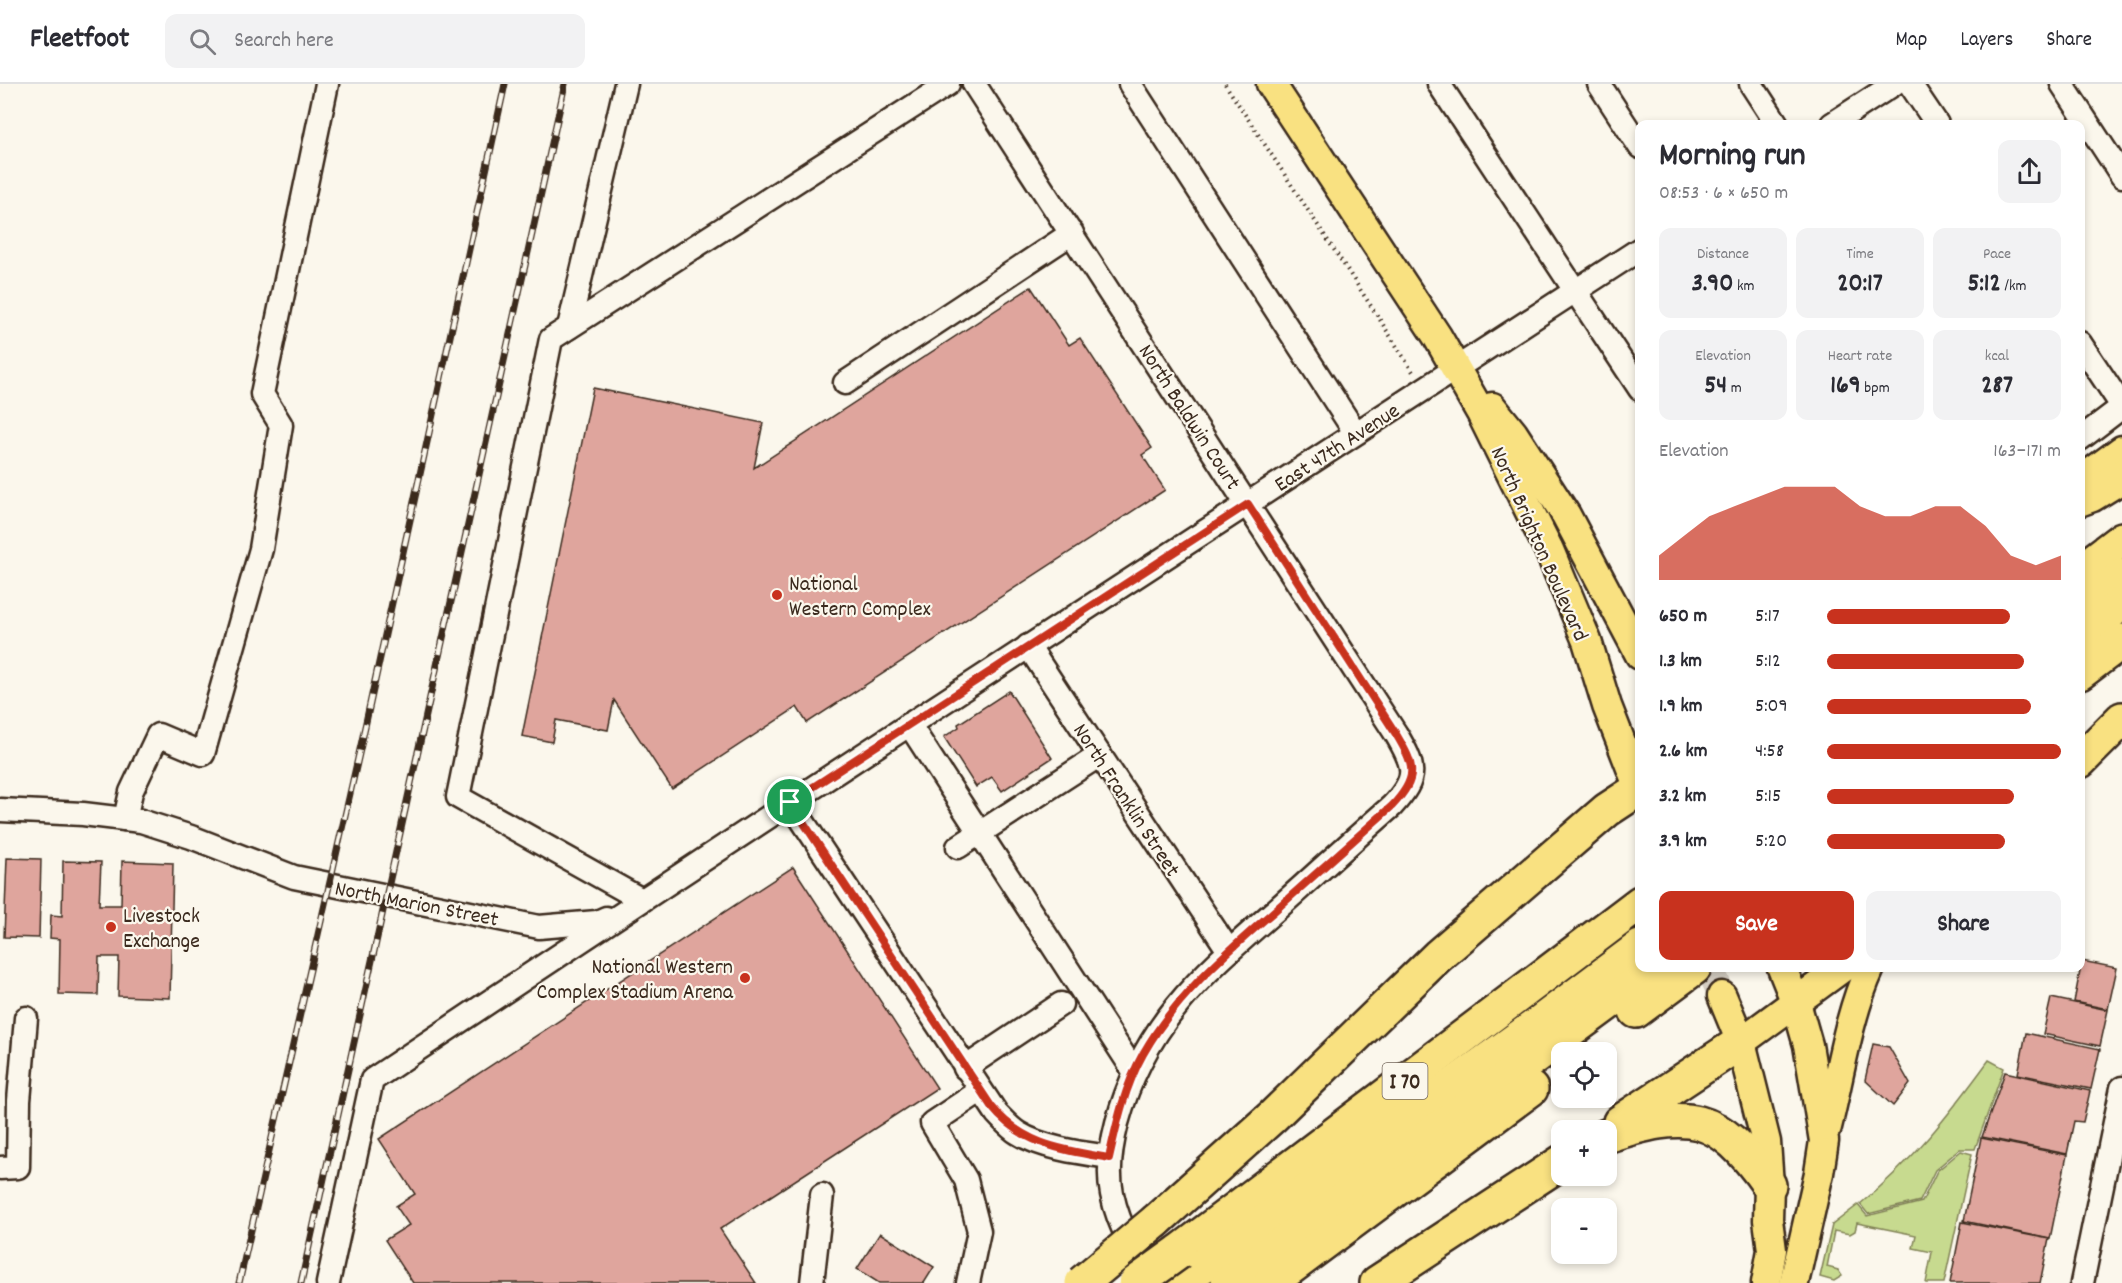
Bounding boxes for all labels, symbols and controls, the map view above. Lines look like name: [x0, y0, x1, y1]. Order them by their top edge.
search box: [165, 14, 585, 68]
text: Fleetfoot: [30, 21, 129, 61]
icon: search: [186, 25, 219, 58]
text: Search here: [234, 26, 334, 57]
text: Map: [1896, 26, 1927, 56]
text: Layers: [1960, 26, 2013, 56]
text: Share: [2046, 26, 2092, 56]
text: Morning run: [1659, 134, 1806, 181]
button: share: [1998, 140, 2061, 203]
text: 08:53 · 6 × 650 m: [1659, 180, 1788, 208]
text: Distance: [1697, 243, 1749, 266]
text: Time: [1846, 243, 1874, 266]
text: Pace: [1983, 243, 2011, 266]
text: 3.90: [1691, 266, 1733, 303]
text: 20:17: [1837, 266, 1883, 303]
text: 5:12: [1967, 266, 2001, 303]
text: km: [1733, 275, 1755, 298]
text: /km: [2001, 275, 2027, 298]
street label: North Baldwin Court: [1129, 339, 1247, 497]
text: Elevation: [1695, 345, 1751, 368]
text: Heart rate: [1828, 345, 1892, 368]
text: kcal: [1985, 345, 2009, 368]
text: 54: [1704, 368, 1727, 405]
text: 169: [1830, 368, 1861, 405]
text: 287: [1981, 368, 2013, 405]
text: m: [1727, 377, 1742, 400]
text: bpm: [1861, 377, 1890, 400]
street label: East 47th Avenue: [1269, 397, 1407, 501]
text: Elevation: [1659, 438, 1729, 466]
text: 163–171 m: [1993, 438, 2061, 466]
street label: North Brighton Boulevard: [1481, 442, 1595, 647]
place label: National Western Complex: [789, 570, 931, 626]
marker: National Western Complex: [770, 588, 784, 602]
text: 650 m: [1659, 603, 1707, 631]
text: 5:17: [1755, 603, 1780, 631]
text: 1.3 km: [1659, 648, 1702, 676]
text: 5:12: [1755, 648, 1781, 676]
text: 1.9 km: [1659, 693, 1702, 721]
text: 5:09: [1755, 693, 1788, 721]
street label: North Franklin Street: [1064, 718, 1186, 884]
text: 2.6 km: [1659, 738, 1707, 766]
text: 4:58: [1755, 738, 1784, 766]
pin: [764, 776, 815, 827]
text: 3.2 km: [1659, 783, 1706, 811]
text: 5:15: [1755, 783, 1781, 811]
icon: arrive: [773, 785, 806, 818]
text: 3.9 km: [1659, 828, 1707, 856]
text: 5:20: [1755, 828, 1787, 856]
street label: North Marion Street: [332, 874, 501, 936]
button: Save: [1659, 891, 1854, 960]
button: Share: [1866, 891, 2061, 960]
place label: Livestock Exchange: [123, 902, 200, 958]
marker: Livestock Exchange: [104, 920, 118, 934]
place label: National Western Complex Stadium Arena: [537, 953, 734, 1009]
marker: National Western Complex Stadium Arena: [738, 971, 752, 985]
map controls: [1551, 1042, 1617, 1264]
button: locate: [1551, 1042, 1617, 1108]
road number: I 70: [1382, 1063, 1428, 1099]
button: +: [1551, 1120, 1617, 1186]
button: −: [1551, 1198, 1617, 1264]

